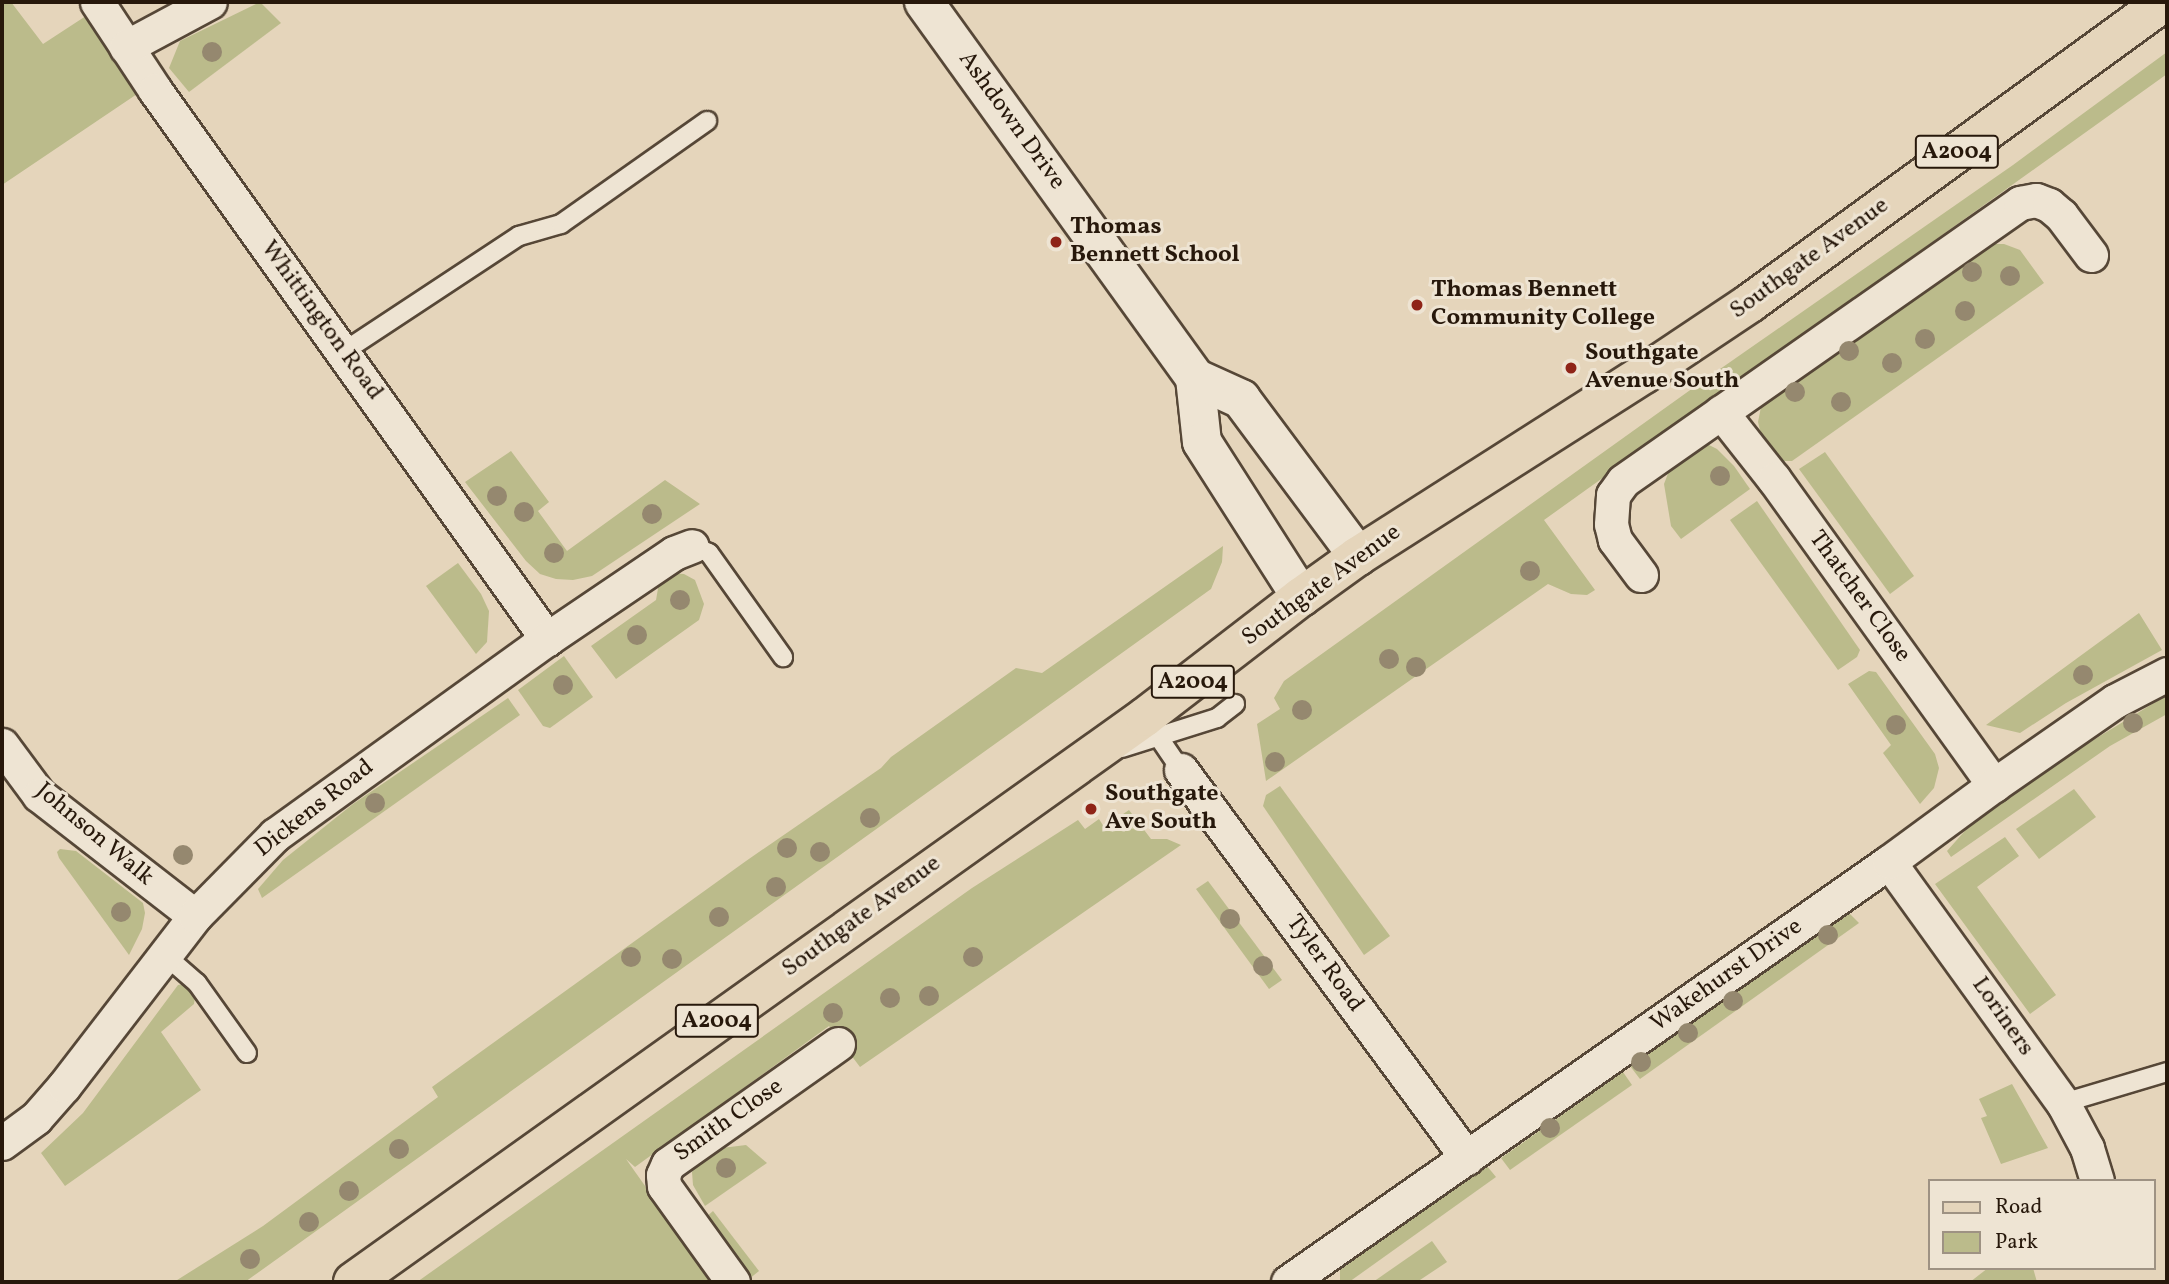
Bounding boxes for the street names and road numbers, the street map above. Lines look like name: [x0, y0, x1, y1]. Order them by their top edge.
street label: Ashdown Drive: [951, 46, 1071, 196]
road number: A2004: [1913, 132, 2001, 172]
street label: Southgate Avenue: [1725, 192, 1895, 326]
street label: Whittington Road: [253, 236, 389, 406]
street label: Southgate Avenue: [1237, 519, 1407, 653]
street label: Thatcher Close: [1802, 526, 1916, 668]
road number: A2004: [1149, 662, 1237, 702]
street label: Dickens Road: [250, 754, 380, 864]
street label: Johnson Walk: [29, 777, 159, 893]
street label: Southgate Avenue: [777, 850, 947, 984]
street label: Tyler Road: [1279, 910, 1369, 1018]
street label: Wakehurst Drive: [1646, 913, 1808, 1039]
street label: Loriners: [1965, 972, 2039, 1062]
road number: A2004: [673, 1002, 761, 1040]
street label: Smith Close: [669, 1073, 789, 1169]

